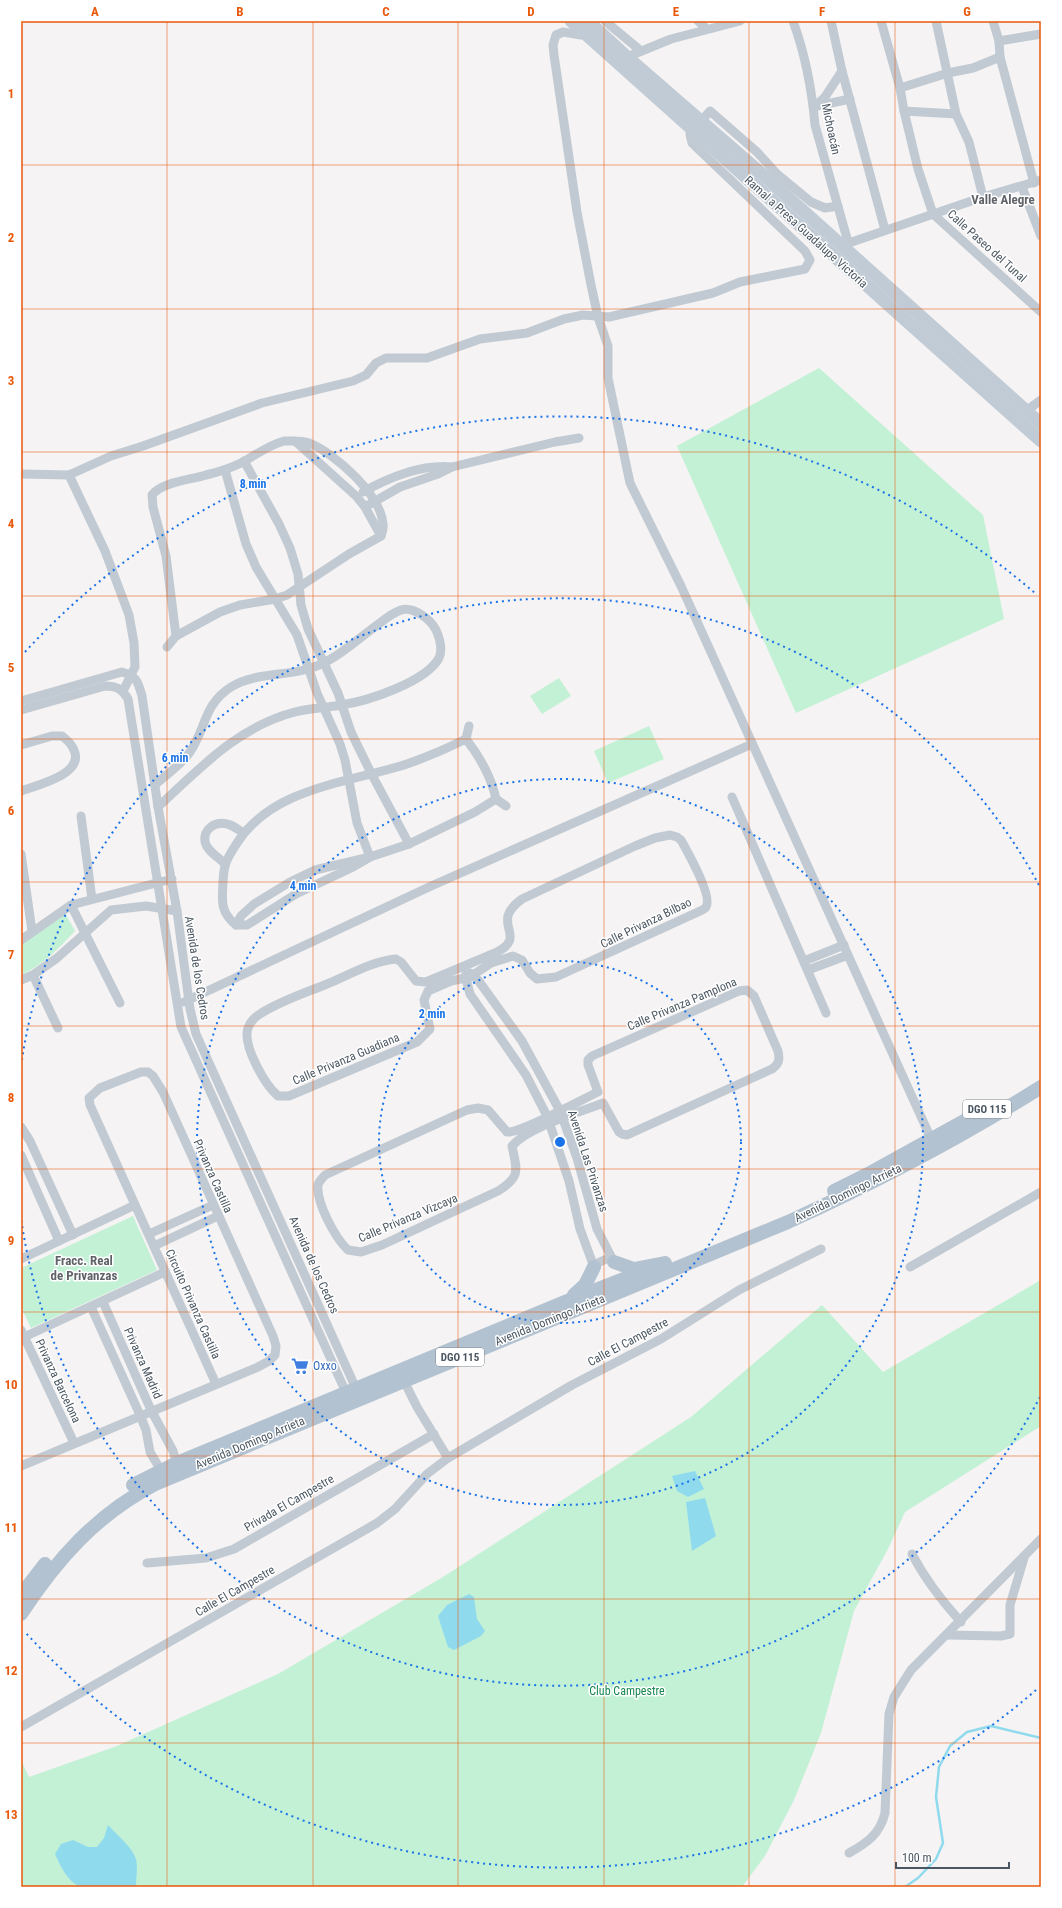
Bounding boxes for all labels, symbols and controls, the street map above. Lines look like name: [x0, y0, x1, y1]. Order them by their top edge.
text: A: [91, 4, 99, 19]
text: B: [236, 4, 244, 19]
text: C: [382, 4, 390, 19]
text: D: [527, 4, 535, 19]
text: E: [673, 4, 680, 19]
text: F: [819, 4, 825, 19]
text: G: [963, 4, 971, 19]
text: 1: [8, 86, 14, 101]
street label: Michoacán: [819, 102, 843, 156]
street label: Ramal a Presa Guadalupe Victoria: [742, 173, 871, 291]
district label: Valle Alegre: [971, 192, 1035, 207]
street label: Calle Paseo del Tunal: [945, 207, 1029, 285]
text: 2: [8, 230, 15, 245]
text: 3: [8, 373, 14, 388]
text: 8 min: [240, 477, 266, 491]
text: 4: [8, 516, 15, 531]
text: 5: [8, 660, 15, 675]
text: 6 min: [162, 751, 188, 765]
text: 6: [8, 803, 15, 818]
text: 4 min: [290, 879, 316, 893]
street label: Calle Privanza Bilbao: [598, 895, 694, 951]
street label: Avenida de los Cedros: [182, 915, 212, 1021]
text: 7: [8, 947, 15, 962]
street label: Calle Privanza Pamplona: [625, 975, 739, 1033]
text: 2 min: [419, 1007, 445, 1021]
street label: Calle Privanza Guadiana: [291, 1030, 402, 1088]
text: 8: [8, 1090, 14, 1105]
road number: DGO 115: [963, 1100, 1011, 1118]
street label: Avenida Las Privanzas: [565, 1108, 611, 1214]
centre of rings: [553, 1135, 567, 1149]
street label: Privanza Castilla: [191, 1137, 236, 1215]
street label: Avenida Domingo Arrieta: [792, 1161, 904, 1225]
street label: Calle Privanza Vizcaya: [356, 1191, 460, 1245]
street label: Avenida de los Cedros: [286, 1214, 342, 1316]
text: 9: [8, 1233, 14, 1248]
street label: Circuito Privanza Castilla: [163, 1247, 224, 1361]
district label: Fracc. Real de Privanzas: [51, 1253, 117, 1283]
street label: Avenida Domingo Arrieta: [493, 1291, 607, 1348]
street label: Calle El Campestre: [585, 1315, 671, 1369]
street label: Privanza Madrid: [121, 1325, 165, 1401]
street label: Privanza Barcelona: [32, 1337, 84, 1425]
road number: DGO 115: [436, 1348, 484, 1366]
supermarket icon: Oxxo: [290, 1356, 310, 1376]
place label: Oxxo: [313, 1359, 337, 1373]
text: 10: [4, 1377, 18, 1392]
street label: Avenida Domingo Arrieta: [193, 1414, 307, 1472]
street label: Privada El Campestre: [242, 1471, 337, 1534]
text: 11: [4, 1520, 18, 1535]
street label: Calle El Campestre: [193, 1562, 277, 1619]
text: 12: [4, 1663, 18, 1678]
park label: Club Campestre: [589, 1684, 665, 1698]
text: 13: [4, 1807, 18, 1822]
scale bar: [896, 1844, 1009, 1870]
text: 100 m: [902, 1851, 932, 1865]

